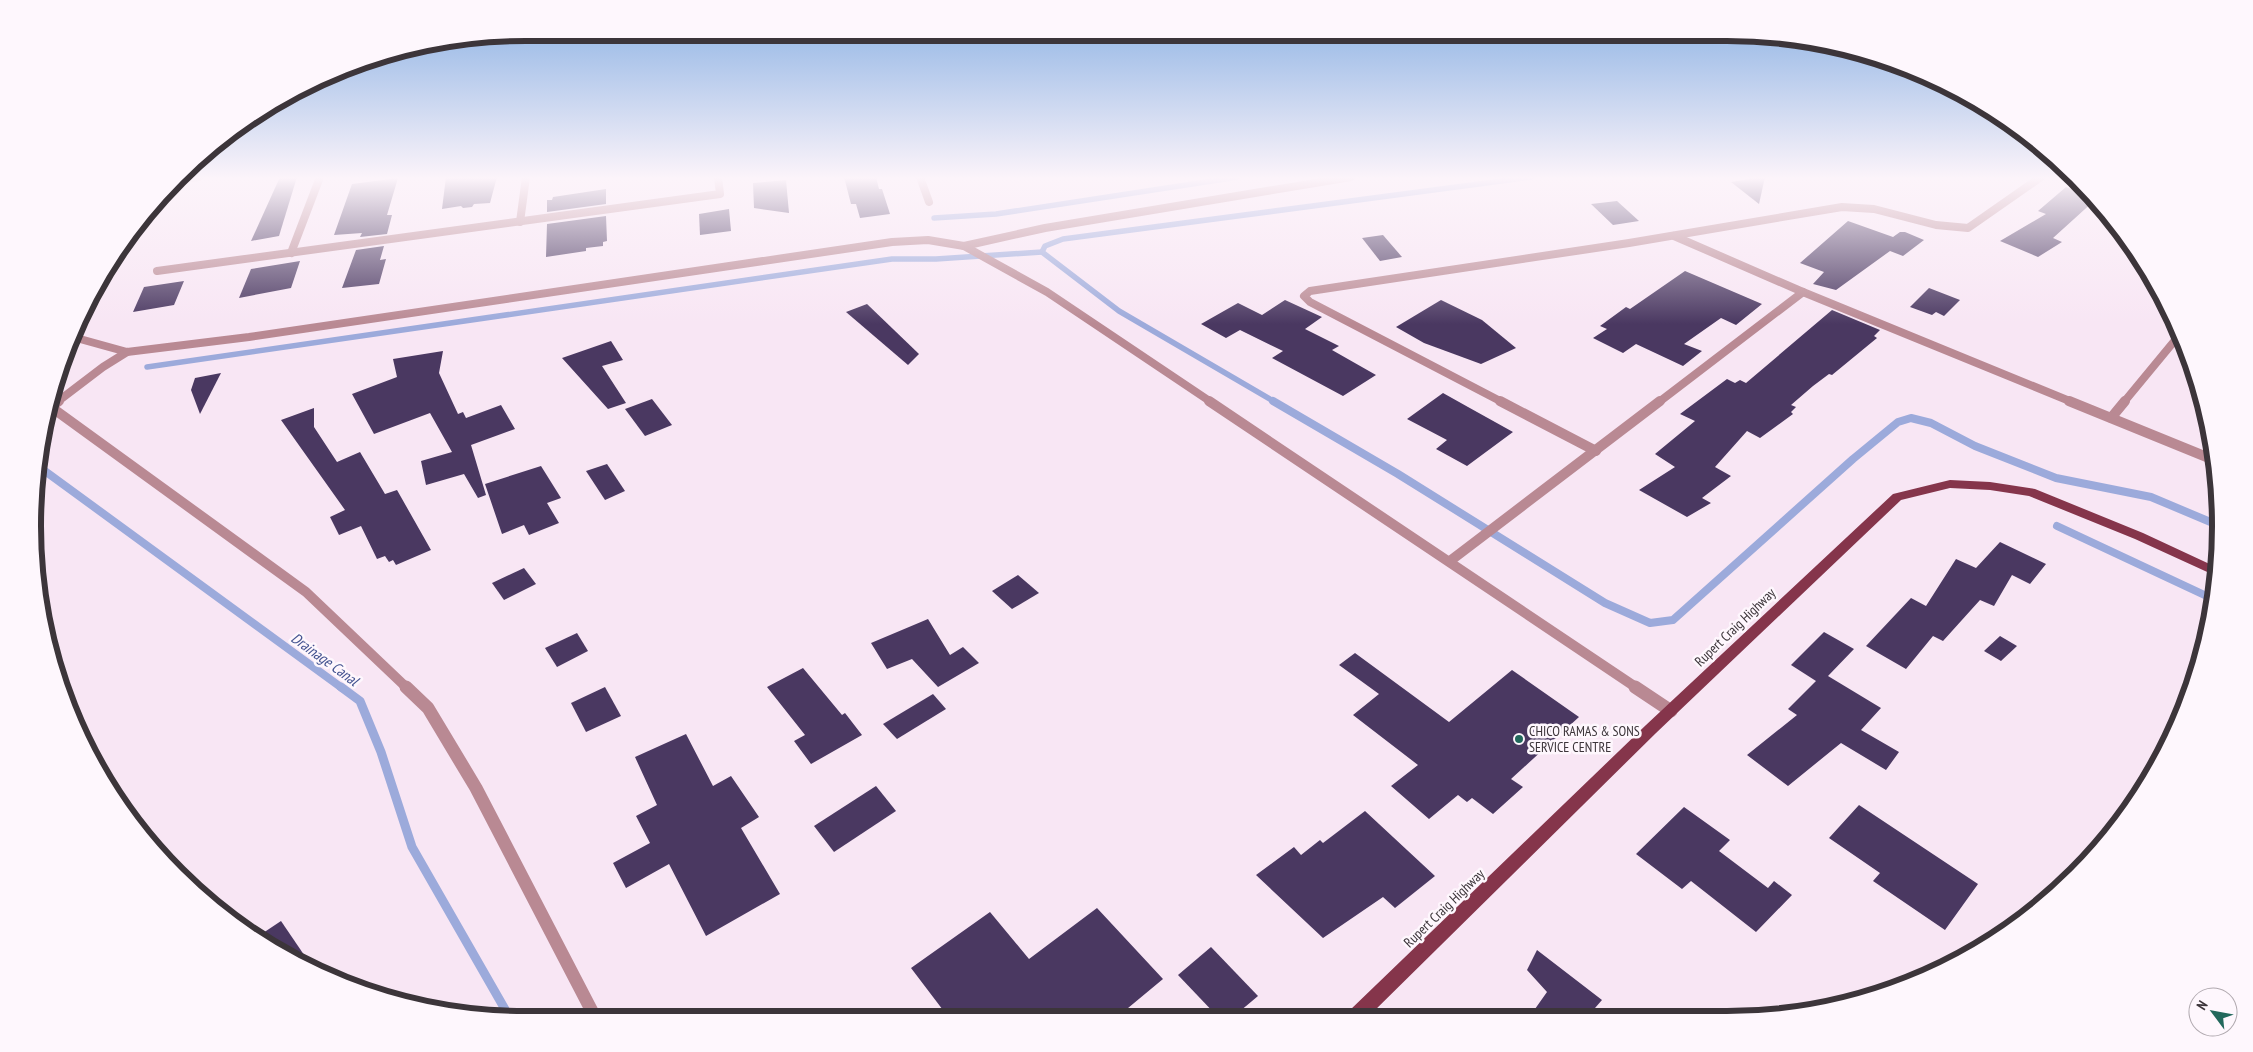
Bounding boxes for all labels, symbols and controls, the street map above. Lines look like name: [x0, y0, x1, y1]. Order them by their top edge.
street label: Rupert Craig Highway: [1691, 583, 1780, 670]
water label: Drainage Canal: [288, 628, 364, 691]
place label: CHICO RAMAS & SONS SERVICE CENTRE: [1529, 722, 1640, 756]
marker: CHICO RAMAS & SONS SERVICE CENTRE: [1513, 733, 1525, 745]
street label: Rupert Craig Highway: [1400, 864, 1489, 951]
north arrow: [2188, 987, 2238, 1037]
text: N: [2192, 997, 2212, 1013]

